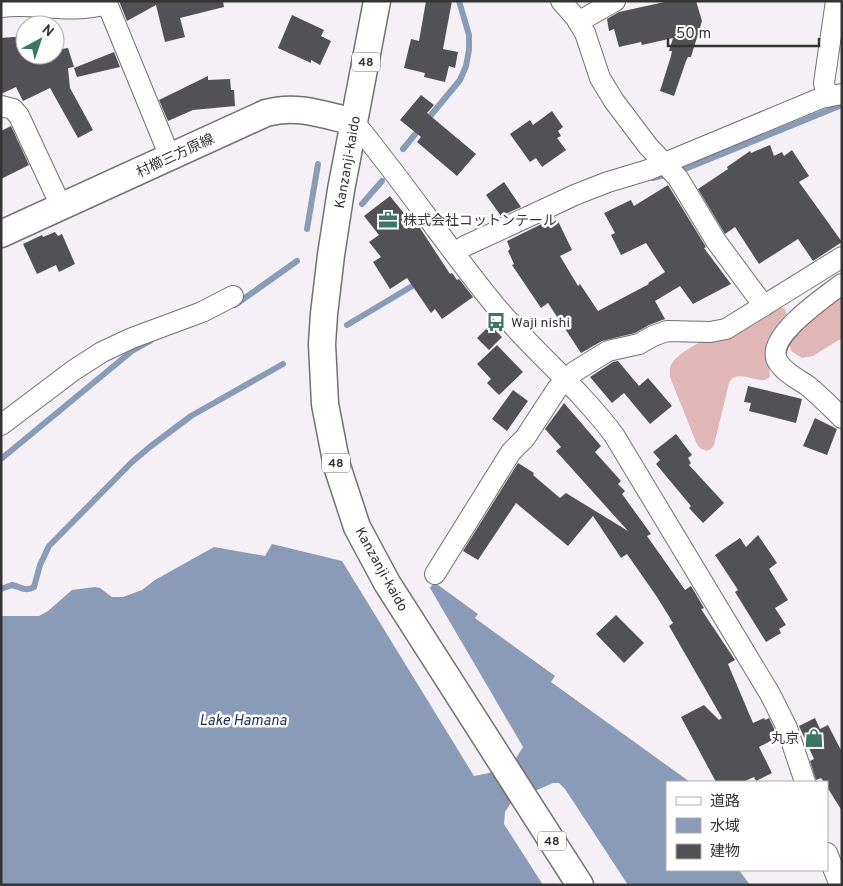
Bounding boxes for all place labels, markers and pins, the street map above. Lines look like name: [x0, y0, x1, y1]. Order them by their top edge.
office icon: 株式会社コットンテール: [377, 209, 399, 231]
place label: 株式会社コットンテール: [403, 213, 557, 230]
bus stop icon: Waji nishi: [485, 311, 507, 333]
place label: Waji nishi: [511, 315, 570, 332]
shop icon: 丸京: [803, 727, 825, 749]
place label: 丸京: [771, 731, 799, 748]

